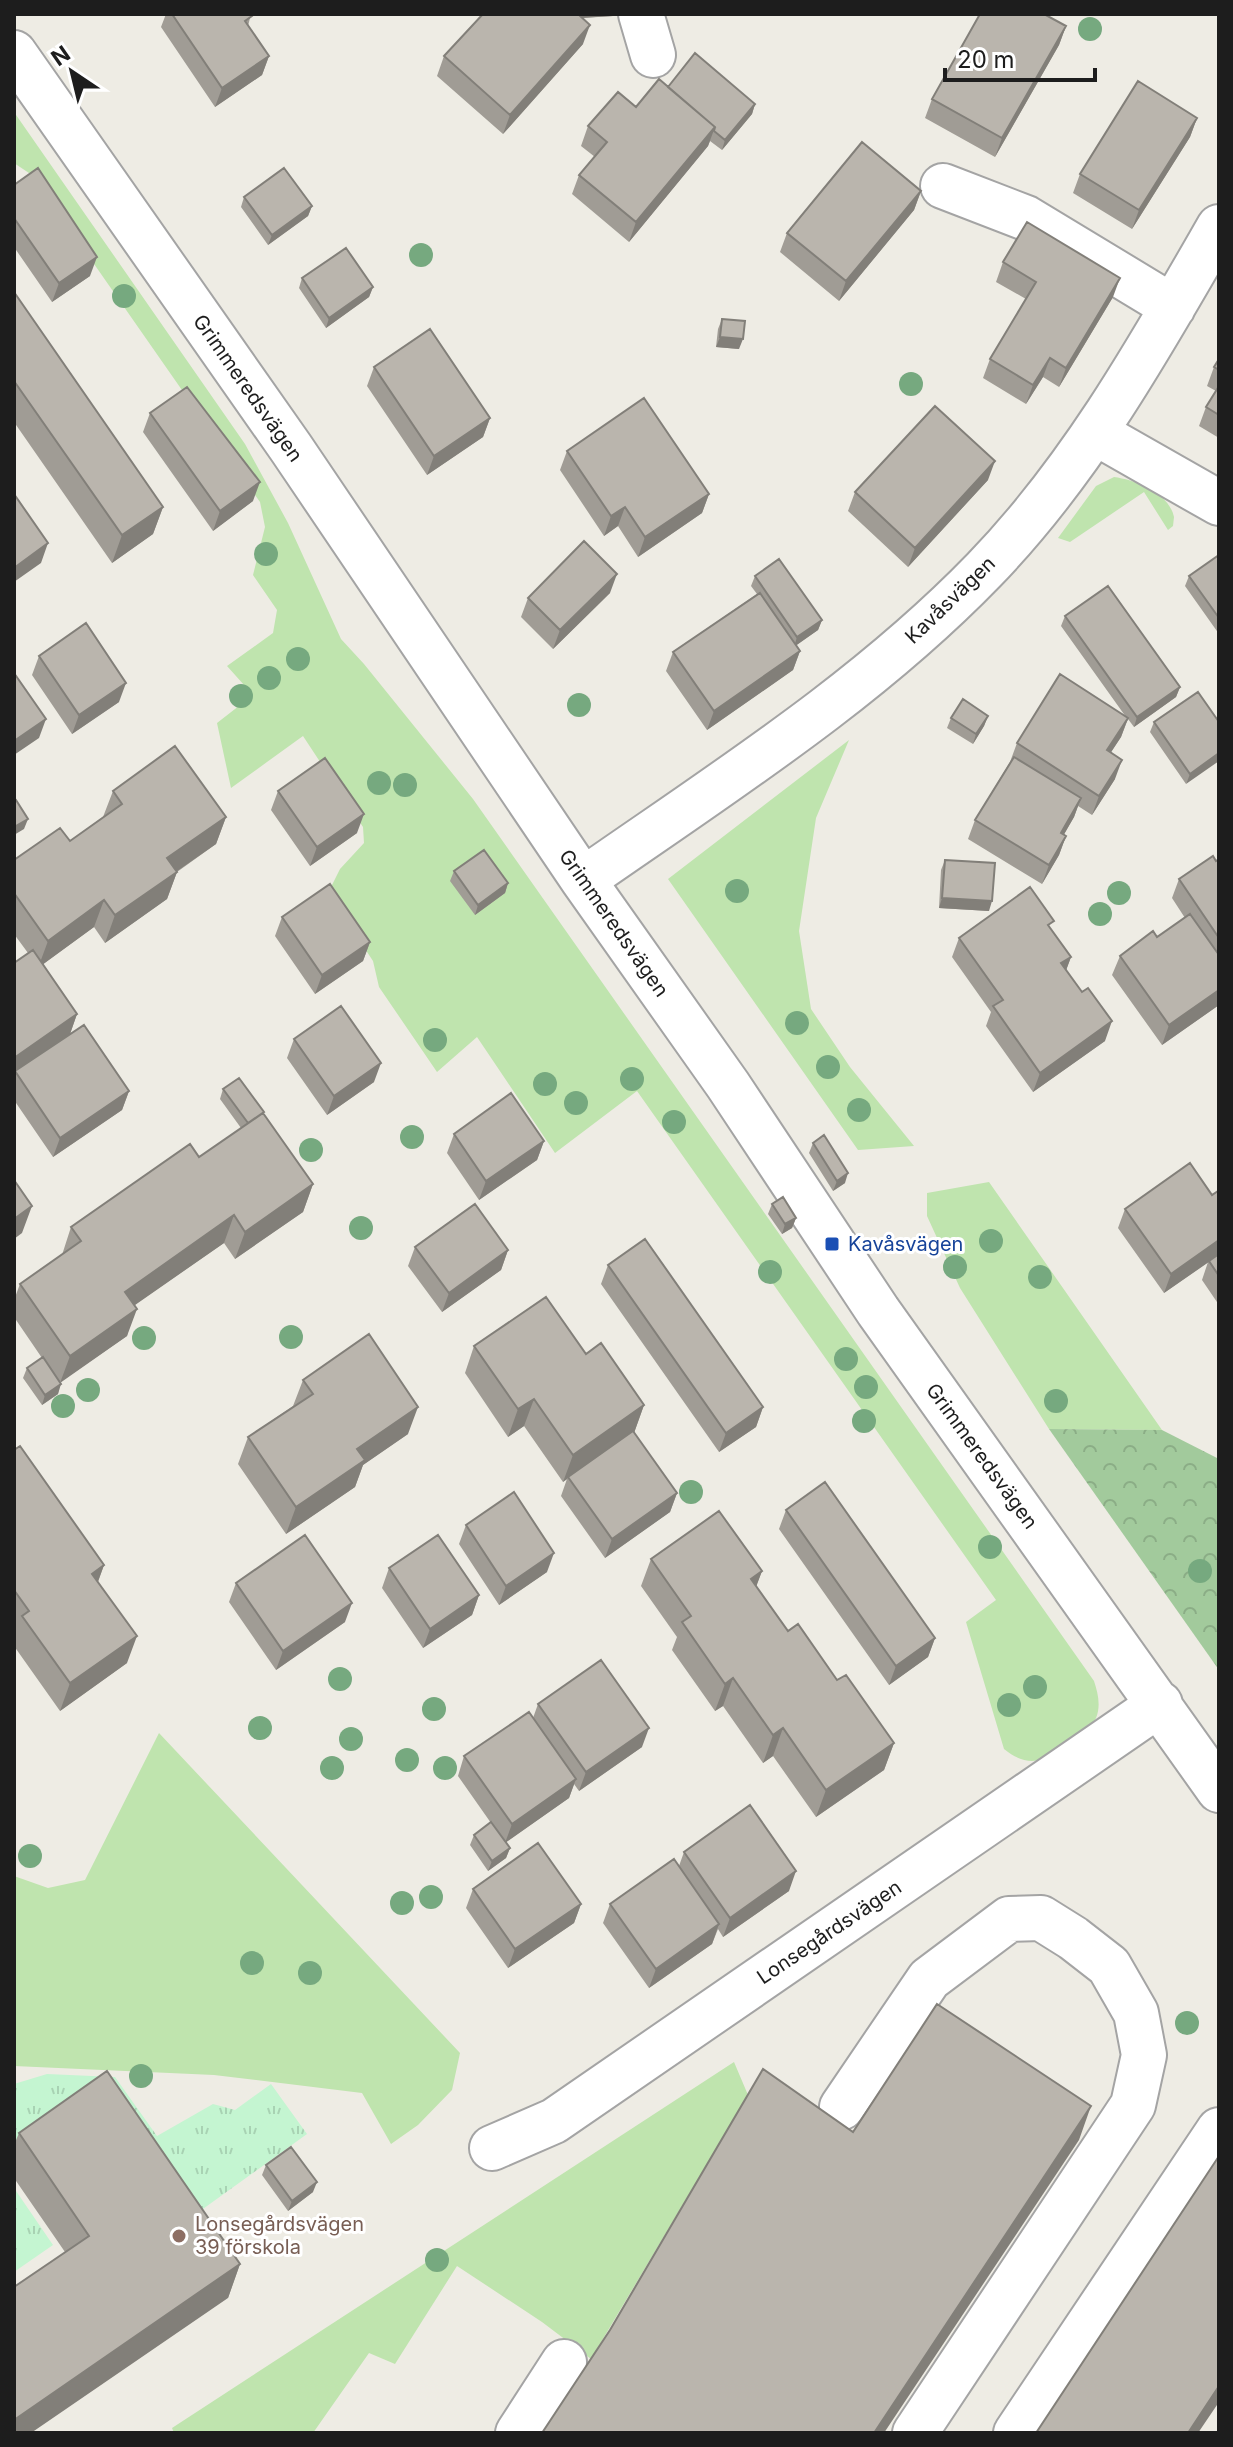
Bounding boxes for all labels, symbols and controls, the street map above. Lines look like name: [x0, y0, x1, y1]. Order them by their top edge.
north arrow: [32, 32, 112, 112]
scale bar: [945, 32, 1095, 82]
text: N: [46, 40, 75, 71]
text: 20 m: [957, 45, 1015, 74]
street label: Grimmeredsvägen: [188, 310, 308, 466]
street label: Kavåsvägen: [900, 551, 1000, 649]
street label: Grimmeredsvägen: [554, 845, 674, 1001]
place label: Kavåsvägen: [848, 1232, 963, 1256]
marker: Kavåsvägen: [823, 1235, 841, 1253]
street label: Grimmeredsvägen: [921, 1379, 1043, 1533]
street label: Lonsegårdsvägen: [752, 1875, 906, 1989]
place label: Lonsegårdsvägen 39 förskola: [195, 2212, 364, 2259]
marker: Lonsegårdsvägen 39 förskola: [170, 2227, 188, 2245]

